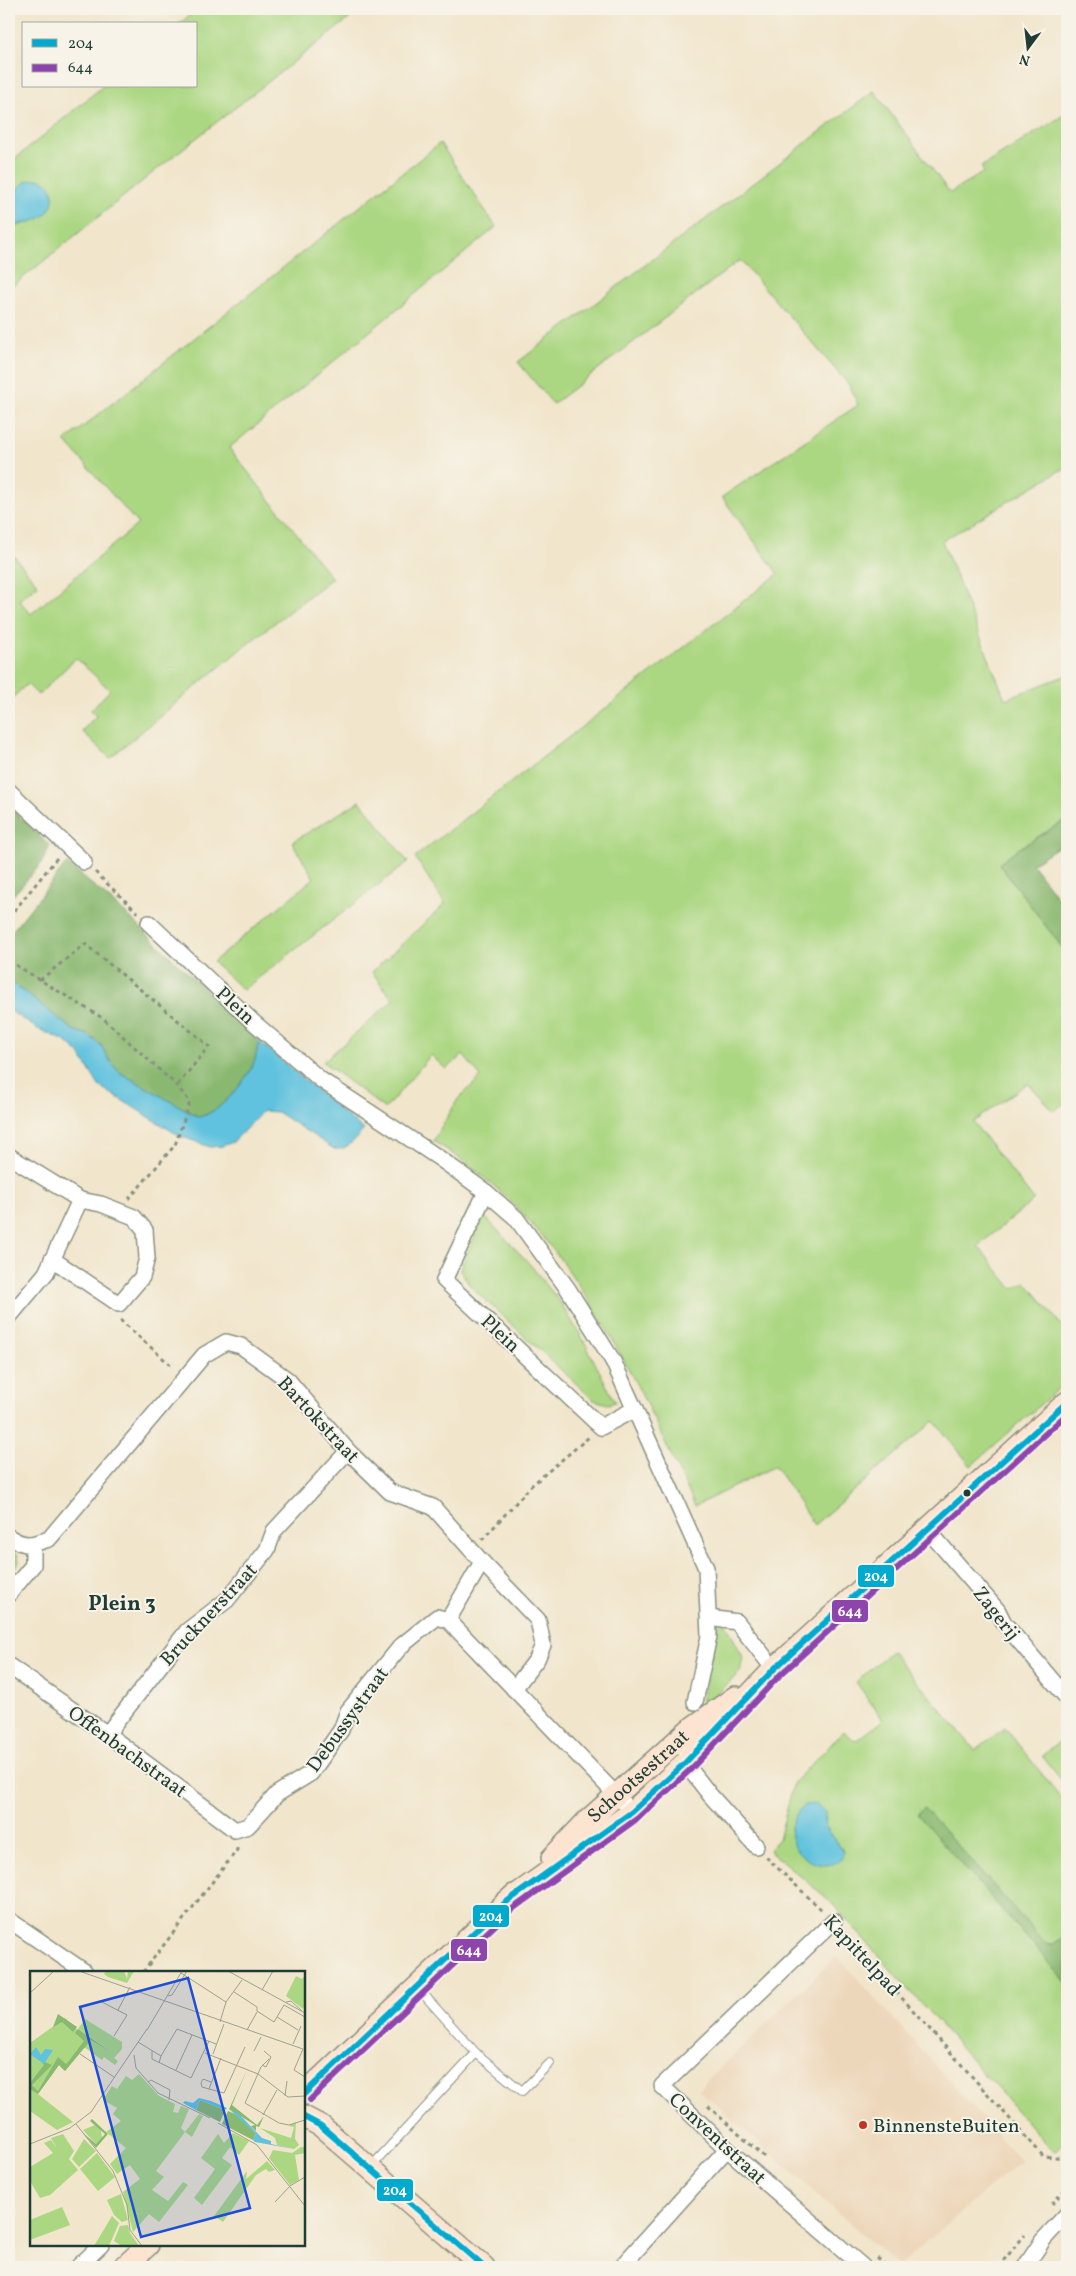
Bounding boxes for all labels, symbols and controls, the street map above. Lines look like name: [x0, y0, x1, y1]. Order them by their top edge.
legend: [22, 22, 198, 88]
north arrow: [1004, 22, 1054, 72]
text: 204: [68, 34, 94, 55]
text: N: [1018, 49, 1032, 70]
text: 644: [68, 58, 93, 79]
street label: Plein: [209, 981, 261, 1032]
street label: Plein: [474, 1309, 526, 1360]
street label: Bartokstraat: [270, 1371, 365, 1470]
unlabelled marker: [962, 1488, 972, 1498]
street label: Brucknerstraat: [154, 1558, 265, 1673]
line badge: 204: [857, 1564, 895, 1588]
text: 204: [864, 1568, 889, 1587]
street label: Zagerij: [965, 1581, 1026, 1647]
district label: Plein 3: [88, 1590, 156, 1619]
line badge: 644: [831, 1599, 869, 1623]
text: 644: [838, 1603, 863, 1622]
street label: Debussystraat: [301, 1662, 397, 1779]
street label: Offenbachstraat: [61, 1700, 192, 1805]
street label: Schootsestraat: [582, 1724, 696, 1830]
line badge: 204: [472, 1904, 510, 1928]
text: 204: [479, 1908, 504, 1927]
street label: Kapittelpad: [816, 1909, 907, 2004]
line badge: 644: [450, 1938, 488, 1962]
text: 644: [457, 1942, 482, 1961]
inset map: [30, 1971, 305, 2246]
street label: Conventstraat: [662, 2087, 772, 2192]
place label: BinnensteBuiten: [873, 2113, 1020, 2141]
marker: BinnensteBuiten: [857, 2119, 869, 2131]
line badge: 204: [376, 2178, 414, 2202]
text: 204: [383, 2182, 408, 2201]

